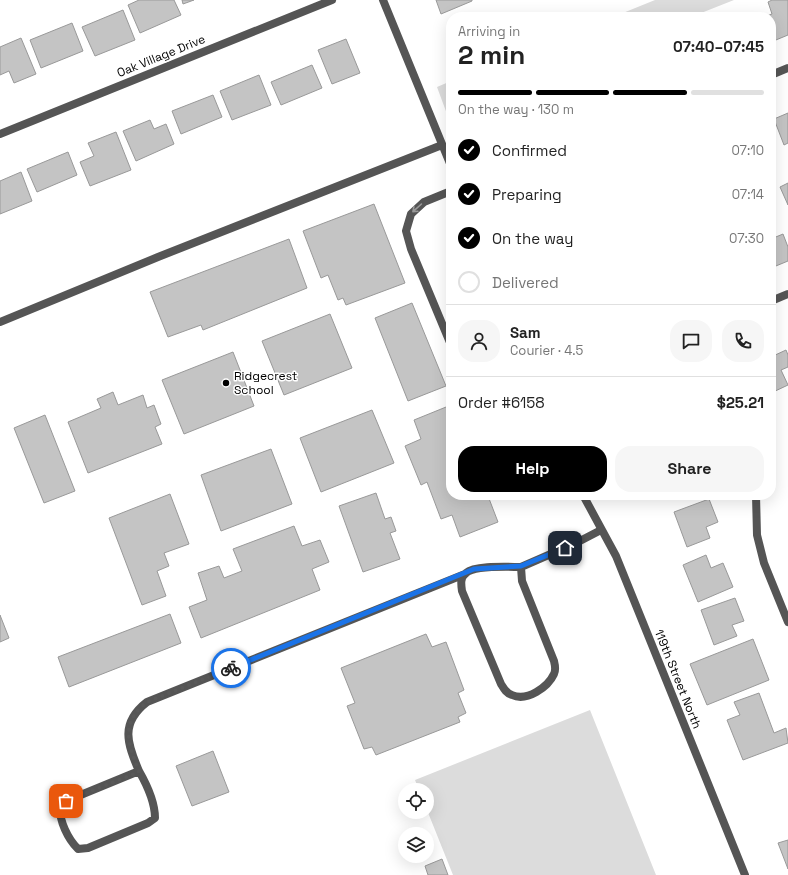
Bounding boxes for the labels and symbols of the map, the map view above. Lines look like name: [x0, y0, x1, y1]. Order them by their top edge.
street label: Oak Village Drive: [114, 31, 208, 81]
one-way arrow: [411, 204, 422, 213]
place label: Ridgecrest School: [234, 368, 297, 398]
marker: Ridgecrest School: [221, 378, 231, 388]
pin: [548, 531, 582, 565]
street label: 119th Street North: [651, 627, 705, 731]
courier: [211, 648, 251, 688]
pin: [49, 784, 83, 818]

